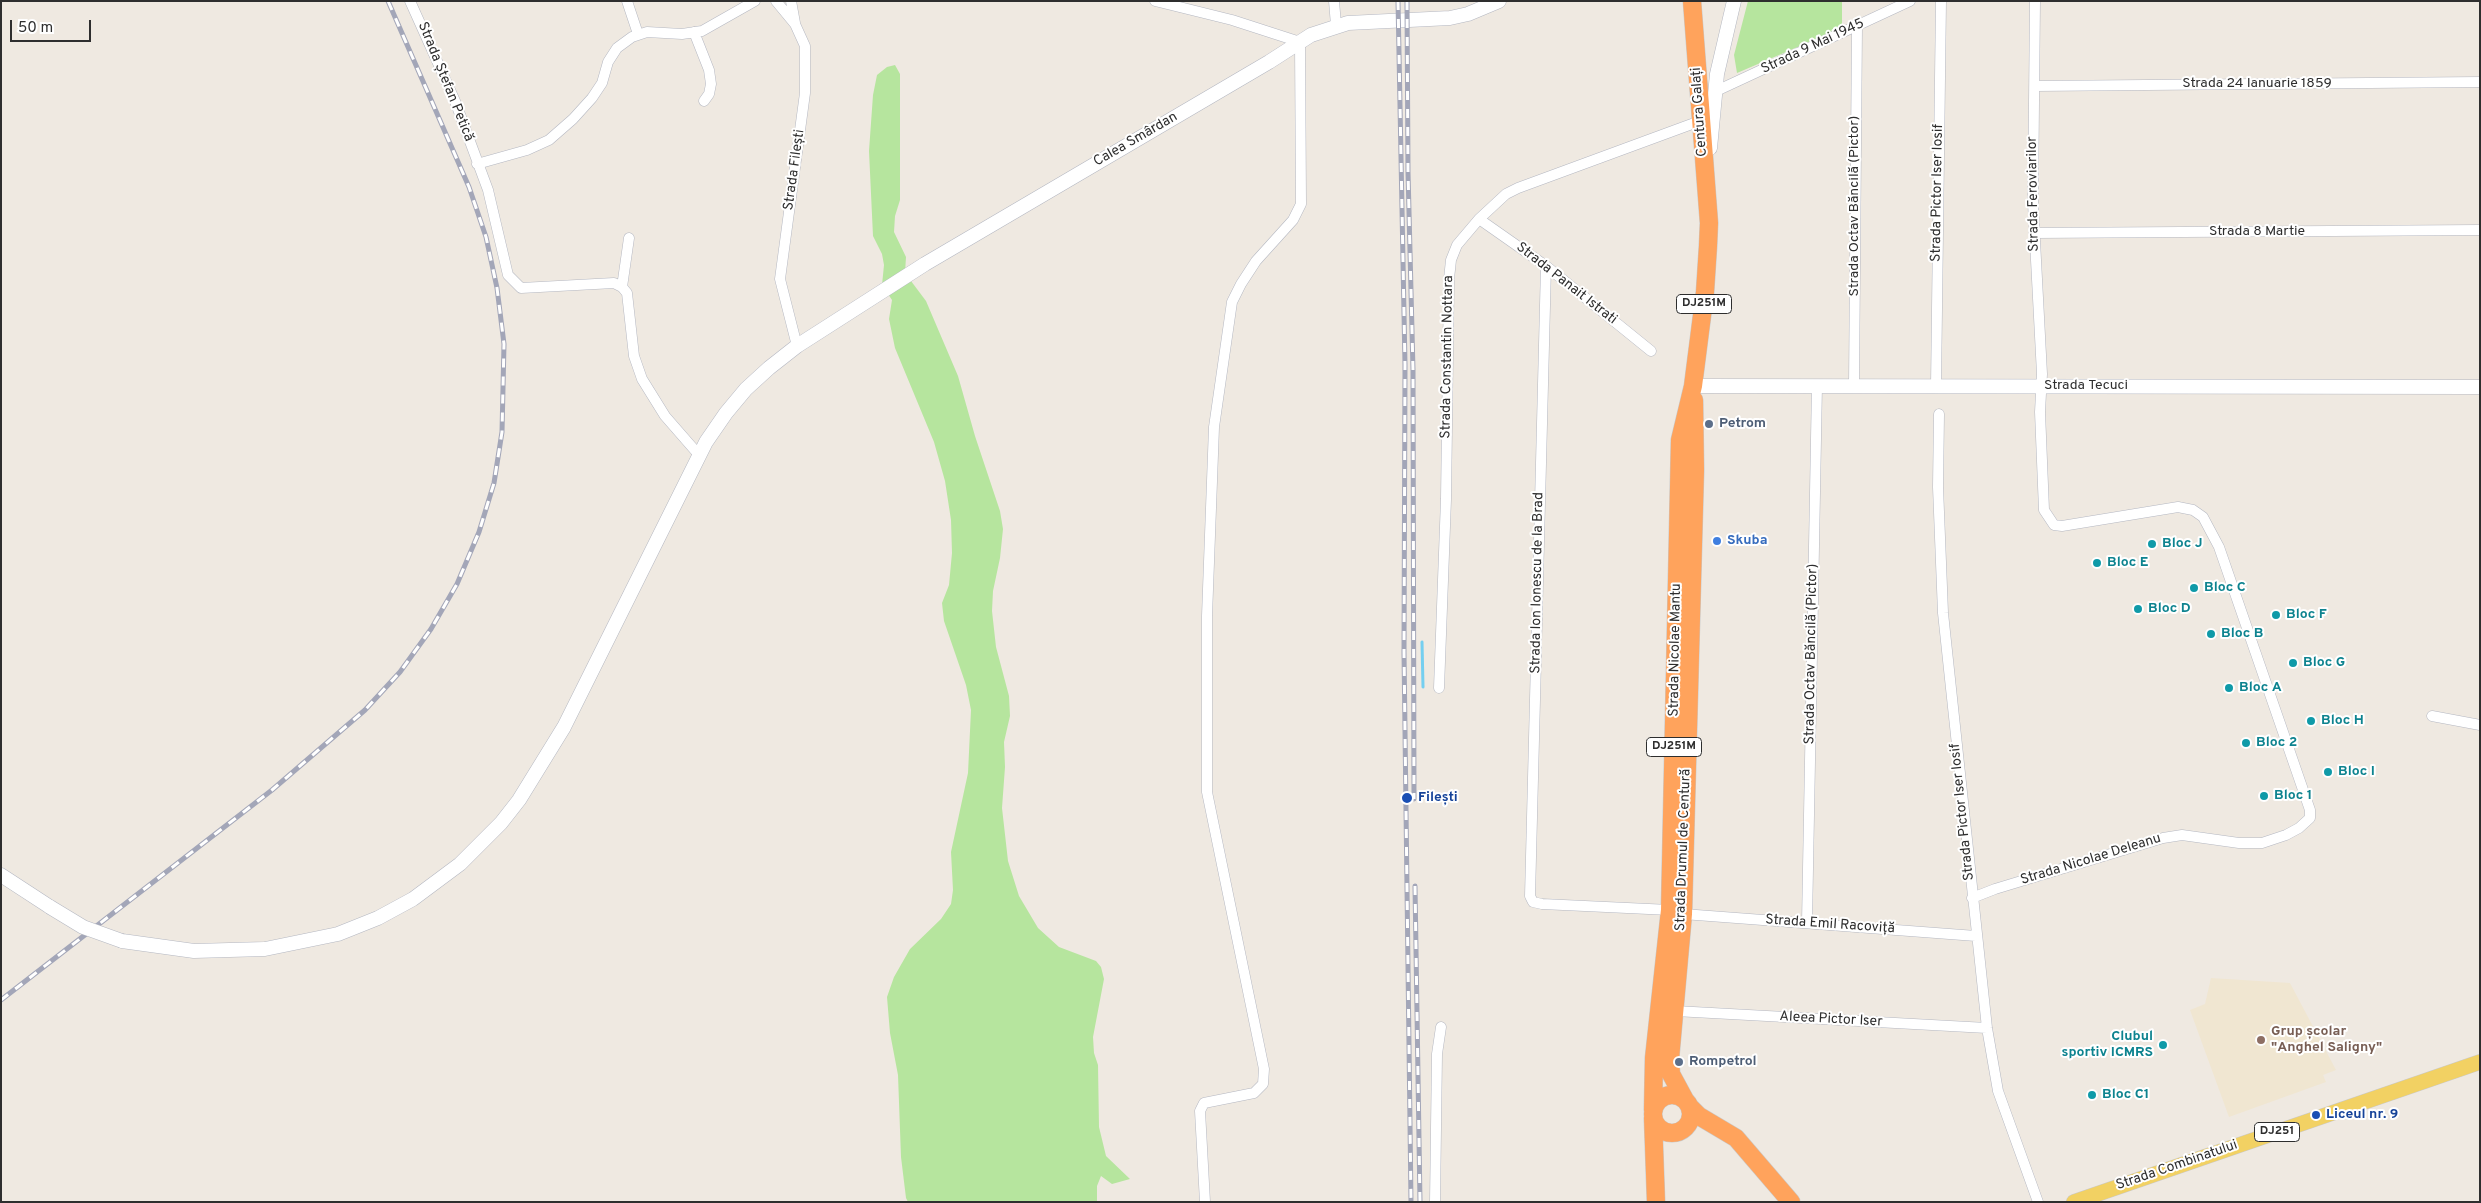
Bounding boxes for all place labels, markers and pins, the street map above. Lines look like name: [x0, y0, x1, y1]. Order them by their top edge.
place label: Petrom: [1719, 416, 1766, 432]
marker: Petrom: [1703, 418, 1715, 430]
place label: Skuba: [1727, 533, 1767, 549]
marker: Skuba: [1711, 535, 1723, 547]
place label: Bloc J: [2162, 536, 2203, 552]
marker: Bloc J: [2146, 538, 2158, 550]
place label: Bloc E: [2107, 555, 2149, 571]
marker: Bloc E: [2091, 557, 2103, 569]
place label: Bloc C: [2204, 580, 2246, 596]
marker: Bloc C: [2188, 582, 2200, 594]
place label: Bloc D: [2148, 601, 2191, 617]
marker: Bloc D: [2132, 603, 2144, 615]
place label: Bloc F: [2286, 607, 2327, 623]
marker: Bloc F: [2270, 609, 2282, 621]
place label: Bloc B: [2221, 626, 2263, 642]
marker: Bloc B: [2205, 628, 2217, 640]
place label: Bloc G: [2303, 655, 2345, 671]
marker: Bloc G: [2287, 657, 2299, 669]
place label: Bloc A: [2239, 680, 2282, 696]
marker: Bloc A: [2223, 682, 2235, 694]
place label: Bloc H: [2321, 713, 2364, 729]
marker: Bloc H: [2305, 715, 2317, 727]
place label: Bloc 2: [2256, 735, 2297, 751]
marker: Bloc 2: [2240, 737, 2252, 749]
place label: Bloc I: [2338, 764, 2375, 780]
marker: Bloc I: [2322, 766, 2334, 778]
place label: Bloc 1: [2274, 788, 2312, 804]
place label: Filești: [1418, 790, 1458, 806]
marker: Bloc 1: [2258, 790, 2270, 802]
marker: Filești: [1400, 791, 1414, 805]
place label: Grup școlar "Anghel Saligny": [2271, 1024, 2382, 1056]
place label: Clubul sportiv ICMRS: [2062, 1029, 2153, 1062]
marker: Grup școlar "Anghel Saligny": [2255, 1034, 2267, 1046]
marker: Clubul sportiv ICMRS: [2157, 1039, 2169, 1051]
place label: Rompetrol: [1689, 1054, 1757, 1070]
marker: Rompetrol: [1673, 1056, 1685, 1068]
place label: Bloc C1: [2102, 1087, 2149, 1103]
marker: Bloc C1: [2086, 1089, 2098, 1101]
place label: Liceul nr. 9: [2326, 1107, 2398, 1123]
marker: Liceul nr. 9: [2310, 1109, 2322, 1121]

